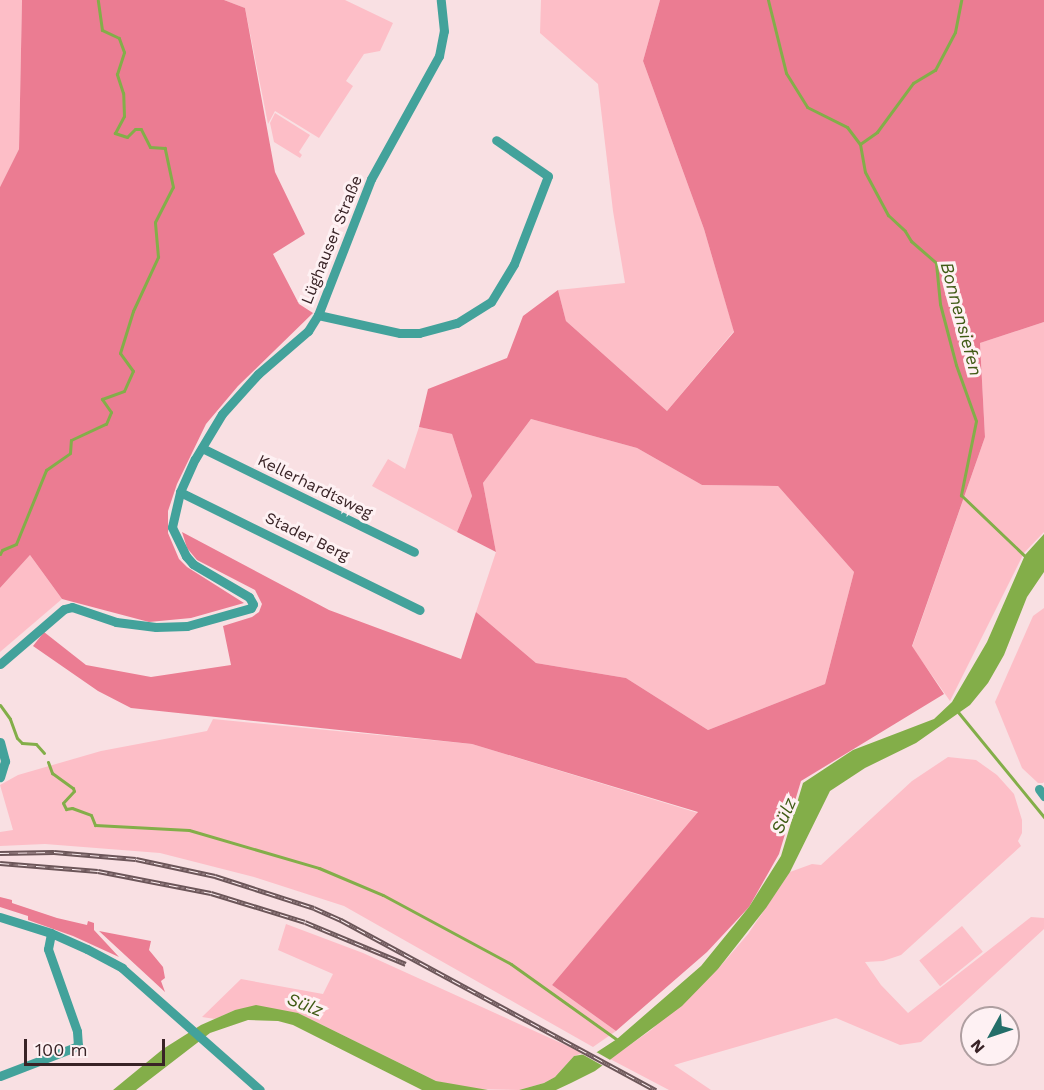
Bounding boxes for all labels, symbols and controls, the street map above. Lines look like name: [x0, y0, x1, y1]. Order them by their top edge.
street label: Lüghauser Straße: [297, 173, 367, 307]
water label: Bonnensiefen: [935, 260, 987, 378]
street label: Kellerhardtsweg: [254, 451, 376, 523]
street label: Stader Berg: [262, 508, 352, 566]
water label: Sülz: [767, 795, 801, 837]
water label: Sülz: [284, 988, 326, 1022]
north arrow: [960, 1006, 1020, 1066]
scale bar: [27, 1027, 168, 1065]
text: N: [966, 1036, 988, 1057]
text: 100 m: [35, 1039, 88, 1060]

